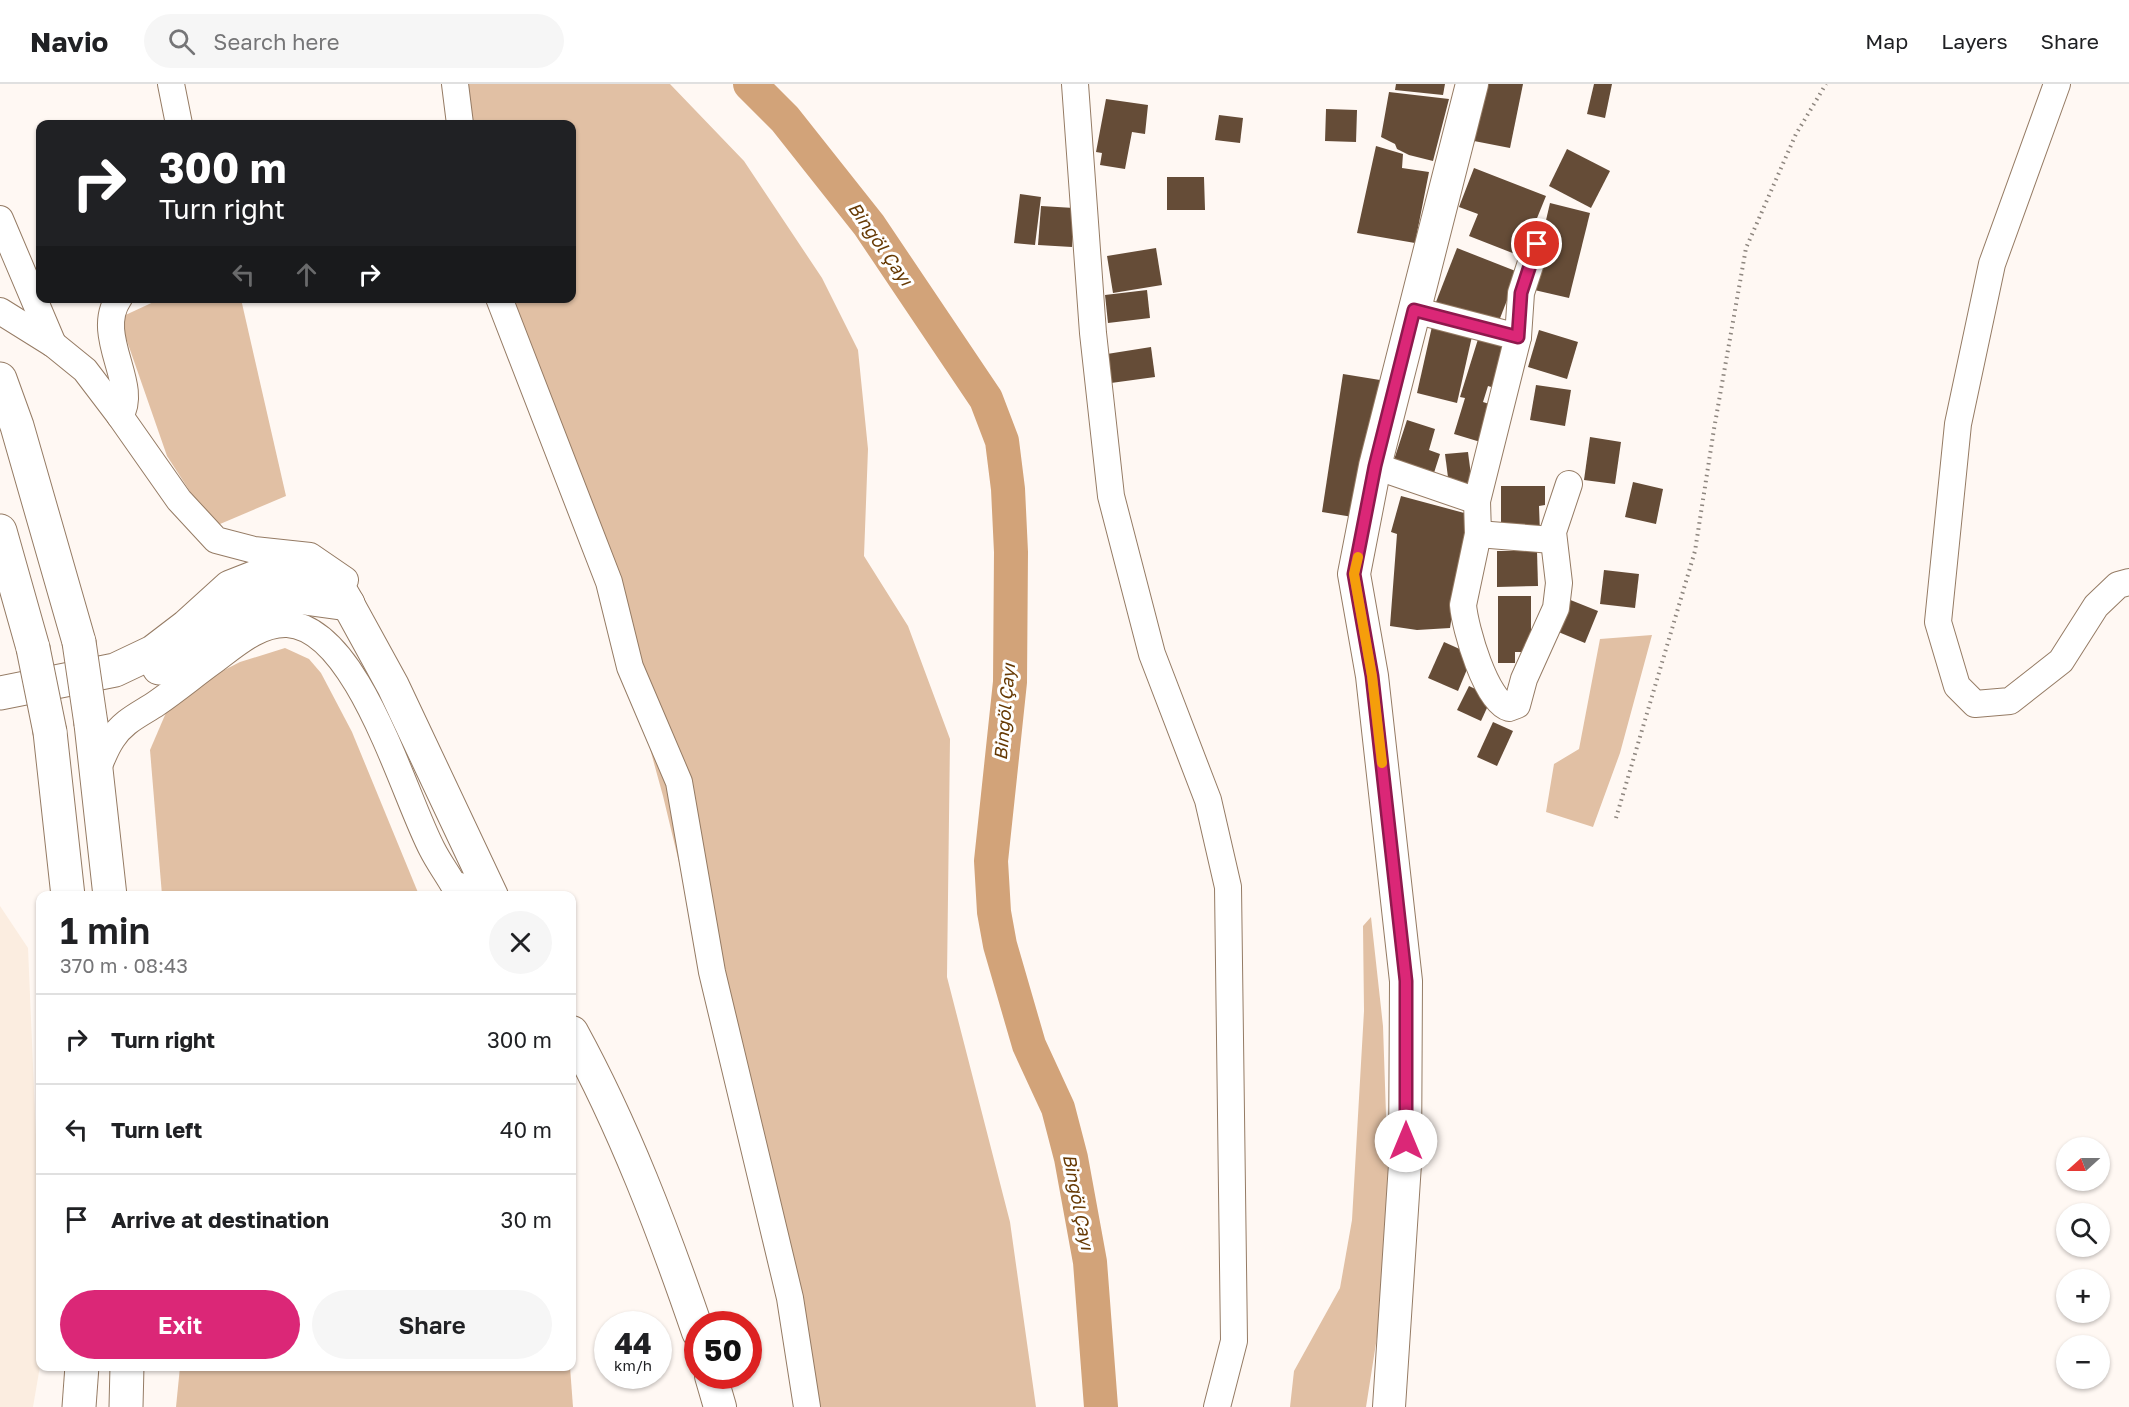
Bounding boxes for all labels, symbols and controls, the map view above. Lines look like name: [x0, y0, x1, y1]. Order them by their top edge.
search box: [144, 14, 564, 68]
text: Navio: [30, 25, 108, 58]
icon: search: [165, 25, 198, 58]
text: Search here: [213, 28, 339, 55]
text: Map: [1865, 28, 1908, 54]
text: Layers: [1941, 28, 2008, 54]
text: Share: [2041, 28, 2099, 54]
text: 300 m: [159, 142, 286, 192]
icon: right: [60, 144, 138, 222]
text: Turn right: [159, 193, 285, 225]
water label: Bingöl Çayı: [844, 197, 918, 290]
pin: [1511, 218, 1562, 269]
icon: arrive: [1520, 227, 1553, 260]
icon: left: [227, 258, 260, 291]
icon: ahead: [290, 258, 323, 291]
icon: right: [353, 258, 386, 291]
water label: Bingöl Çayı: [989, 661, 1019, 761]
text: 1 min: [60, 909, 150, 952]
button: close: [489, 911, 552, 974]
text: 370 m · 08:43: [60, 953, 188, 977]
icon: right: [60, 1023, 93, 1056]
text: Turn right: [111, 1026, 215, 1053]
text: 300 m: [487, 1026, 552, 1053]
position arrow: [1374, 1109, 1438, 1173]
icon: left: [60, 1113, 93, 1146]
text: Turn left: [111, 1116, 202, 1143]
text: 40 m: [500, 1116, 552, 1143]
north arrow: [2056, 1137, 2110, 1191]
map controls: [2056, 1137, 2110, 1389]
water label: Bingöl Çayı: [1059, 1152, 1099, 1253]
icon: arrive: [60, 1203, 93, 1236]
button: search: [2056, 1203, 2110, 1257]
text: Arrive at destination: [111, 1206, 329, 1233]
text: 30 m: [501, 1206, 552, 1233]
button: +: [2056, 1269, 2110, 1323]
button: Exit: [60, 1290, 300, 1359]
button: Share: [312, 1290, 552, 1359]
speed limit sign: 50: [684, 1311, 762, 1389]
text: 44: [614, 1325, 652, 1361]
button: −: [2056, 1335, 2110, 1389]
text: km/h: [614, 1356, 652, 1374]

